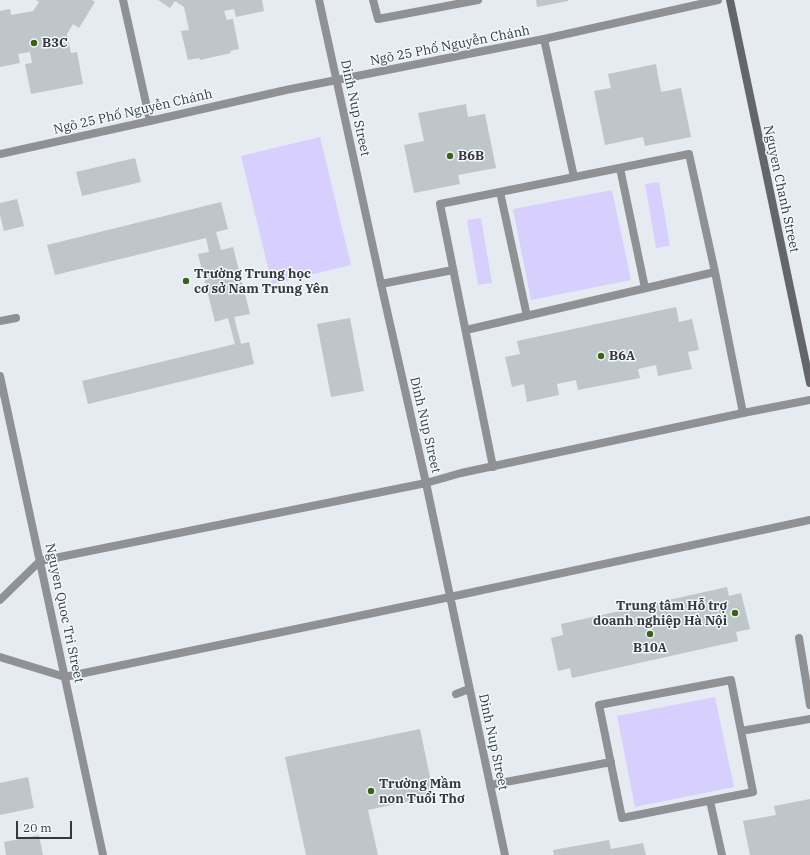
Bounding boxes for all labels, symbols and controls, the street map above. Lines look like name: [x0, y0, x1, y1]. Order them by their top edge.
street label: Ngõ 25 Phố Nguyễn Chánh: [369, 23, 531, 69]
place label: B3C: [42, 35, 68, 51]
marker: B3C: [29, 38, 39, 48]
street label: Dinh Nup Street: [337, 58, 373, 158]
street label: Ngõ 25 Phố Nguyễn Chánh: [52, 86, 214, 138]
street label: Nguyen Chanh Street: [760, 124, 802, 254]
place label: B6B: [458, 148, 484, 164]
marker: B6B: [445, 151, 455, 161]
place label: Trường Trung học cơ sở Nam Trung Yên: [194, 266, 329, 297]
marker: Trường Trung học cơ sở Nam Trung Yên: [181, 276, 191, 286]
place label: B6A: [609, 348, 635, 364]
marker: B6A: [596, 351, 606, 361]
street label: Dinh Nup Street: [406, 375, 444, 475]
street label: Nguyen Quoc Tri Street: [42, 542, 86, 684]
place label: Trung tâm Hỗ trợ doanh nghiệp Hà Nội: [593, 598, 727, 629]
marker: Trung tâm Hỗ trợ doanh nghiệp Hà Nội: [730, 608, 740, 618]
marker: B10A: [645, 629, 655, 639]
place label: B10A: [633, 640, 667, 656]
street label: Dinh Nup Street: [475, 692, 511, 792]
place label: Trường Mầm non Tuổi Thơ: [379, 776, 465, 807]
marker: Trường Mầm non Tuổi Thơ: [366, 786, 376, 796]
scale bar: [18, 813, 74, 839]
text: 20 m: [23, 820, 52, 835]

